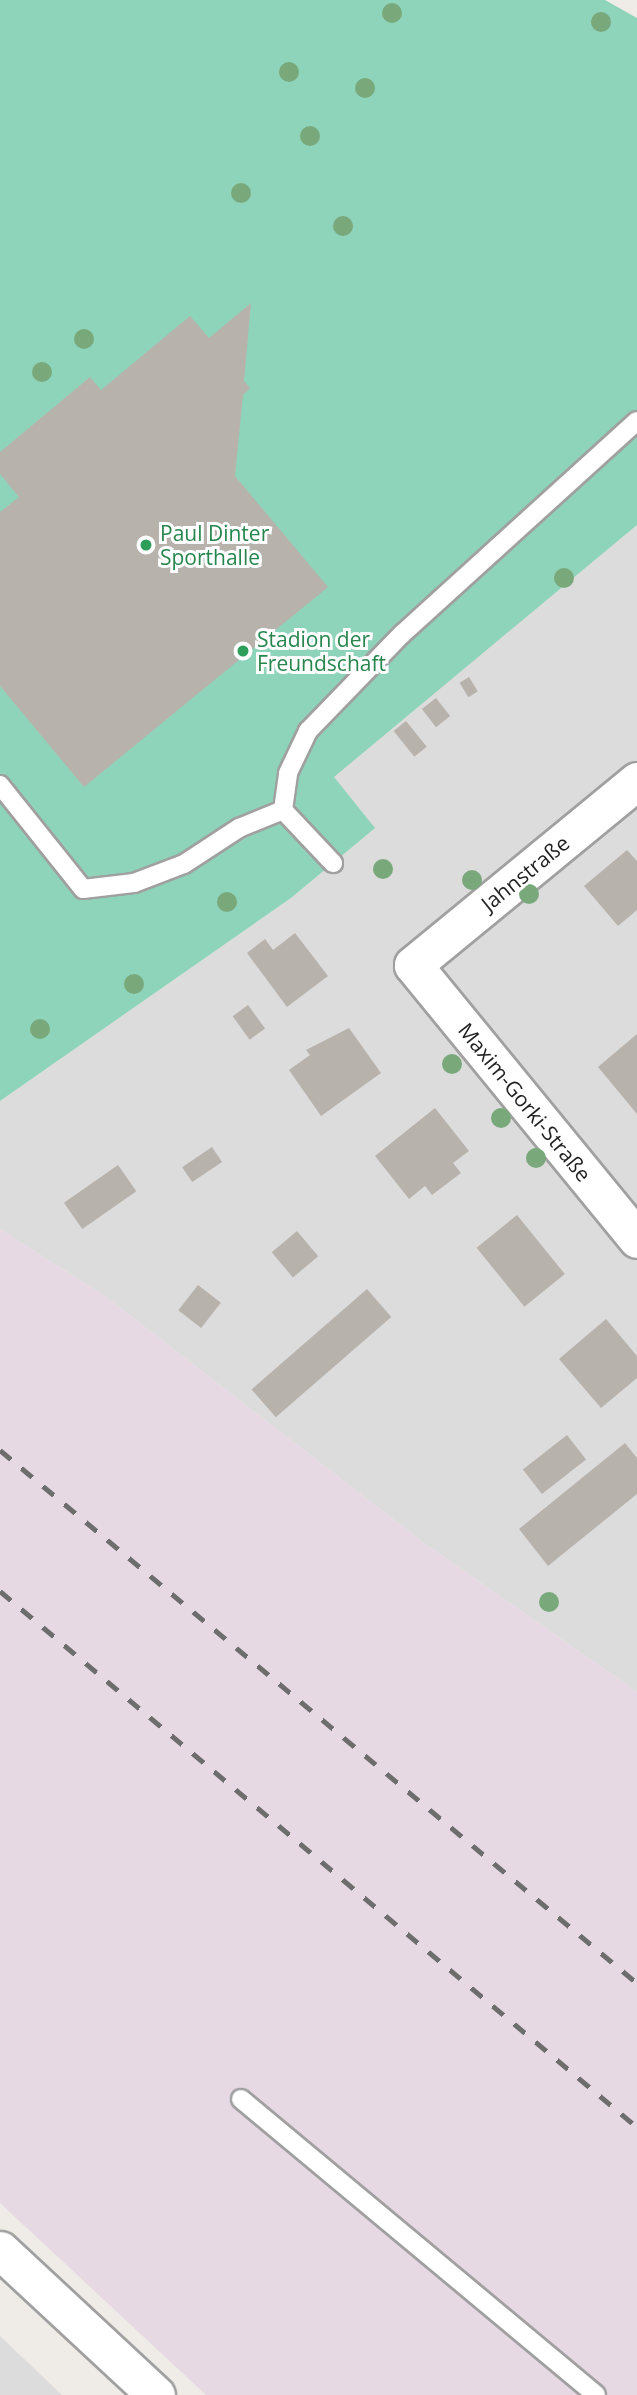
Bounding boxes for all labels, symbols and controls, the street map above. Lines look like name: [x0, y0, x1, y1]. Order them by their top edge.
place label: Paul Dinter Sporthalle: [160, 520, 269, 570]
marker: Paul Dinter Sporthalle: [138, 537, 154, 553]
place label: Stadion der Freundschaft: [257, 626, 386, 676]
marker: Stadion der Freundschaft: [235, 643, 251, 659]
street label: Jahnstraße: [476, 830, 574, 916]
street label: Maxim-Gorki-Straße: [453, 1018, 597, 1186]

